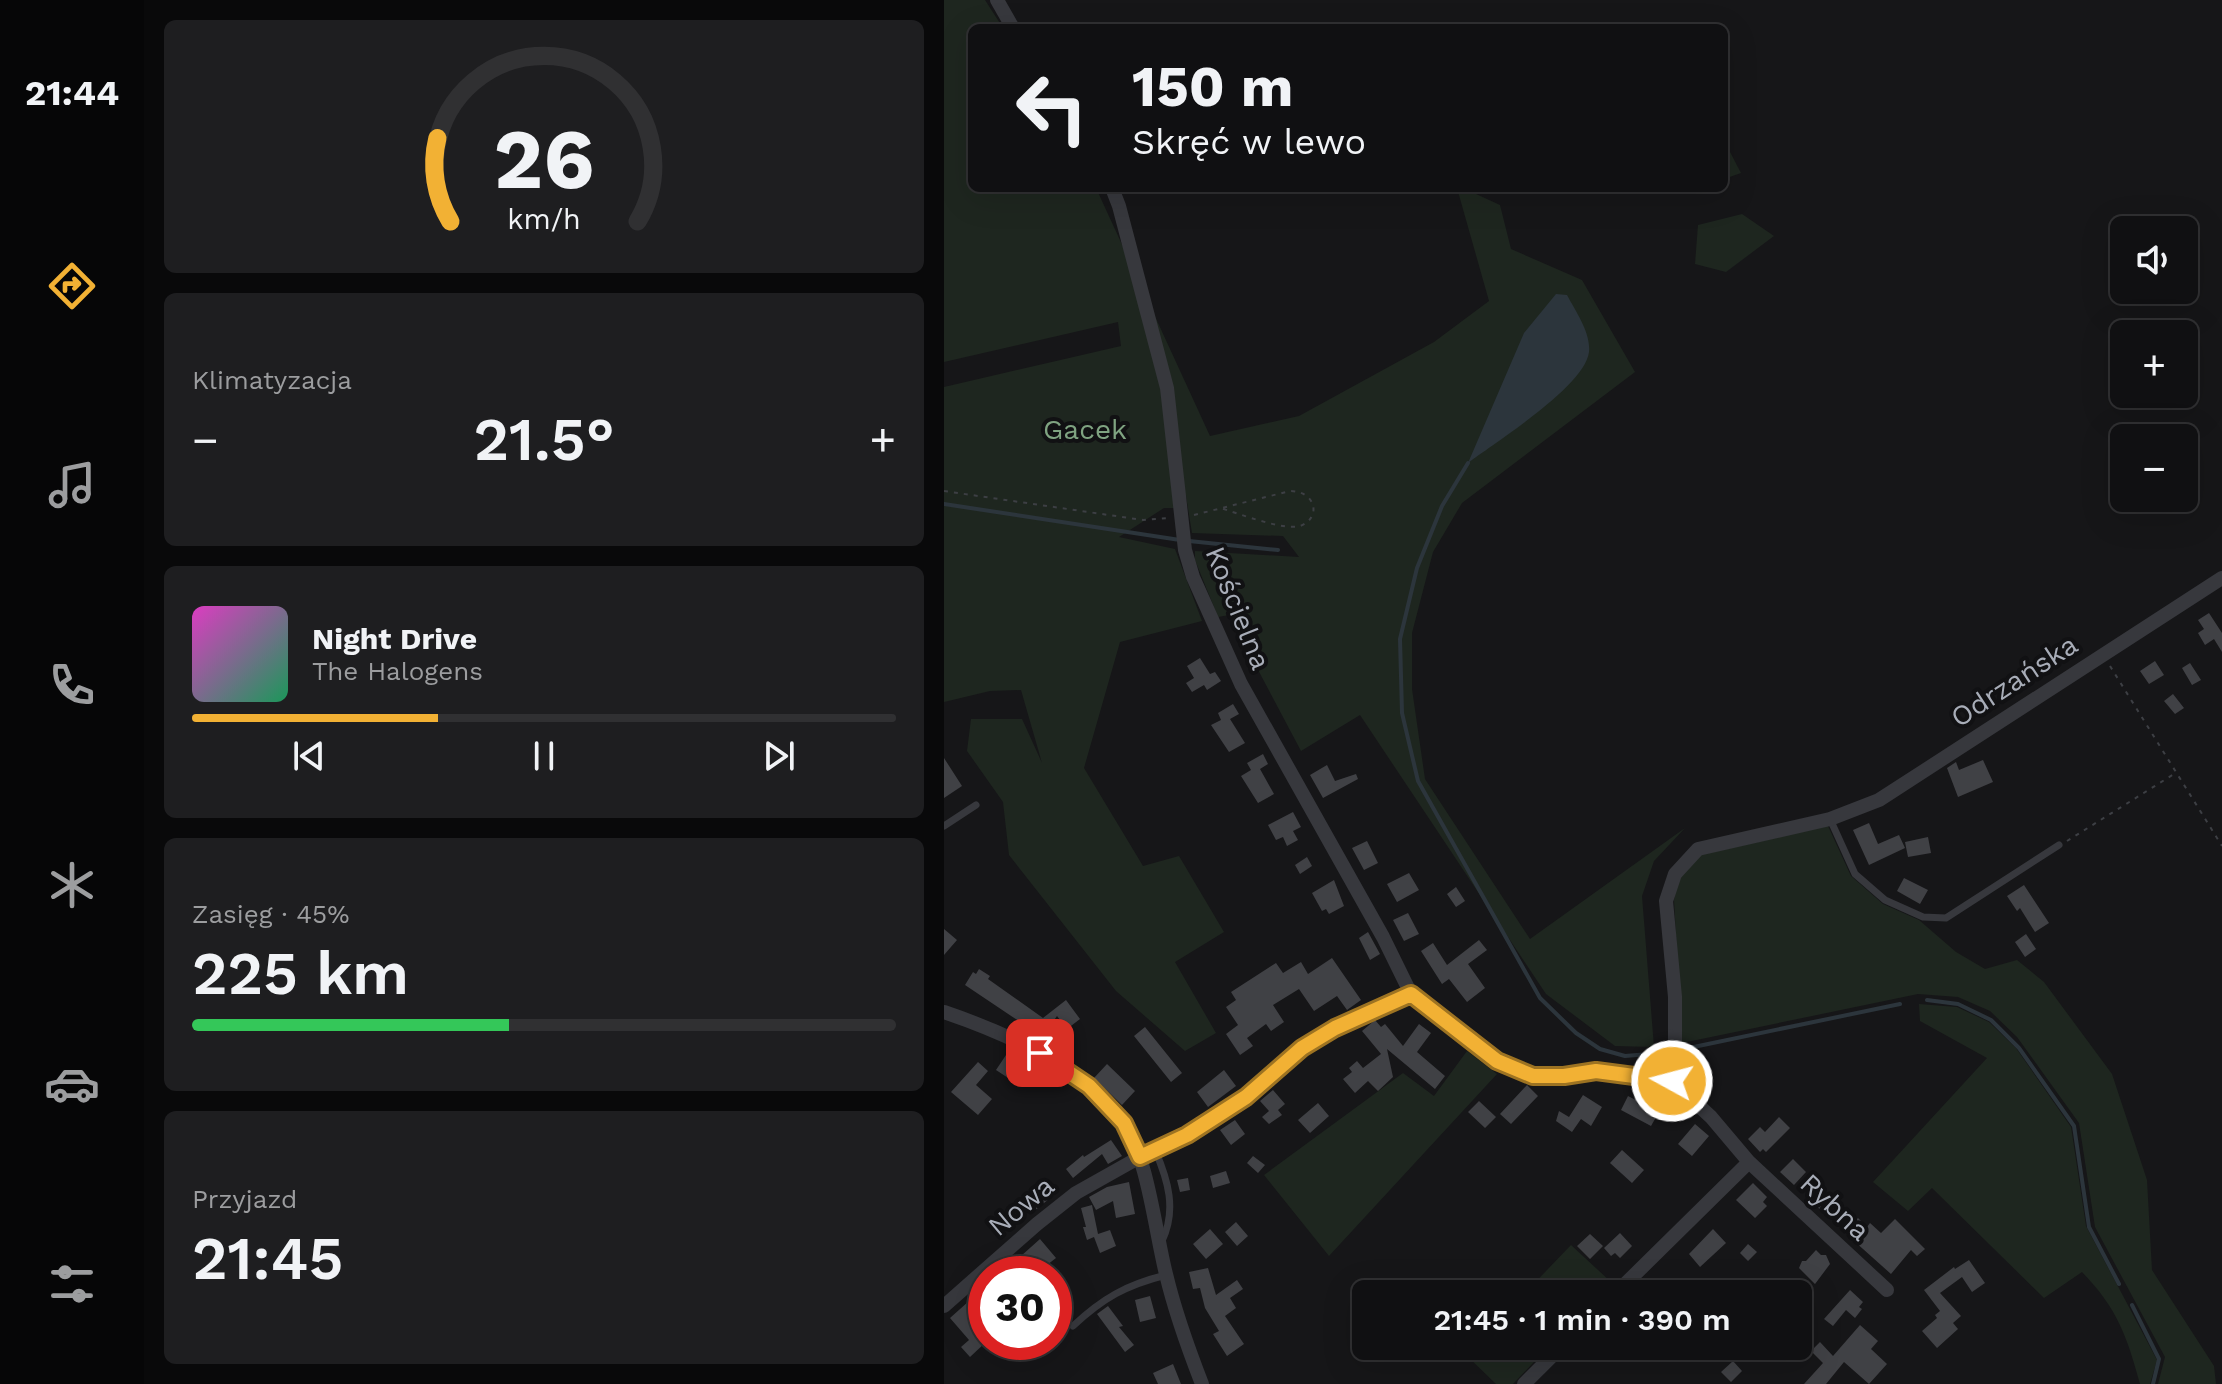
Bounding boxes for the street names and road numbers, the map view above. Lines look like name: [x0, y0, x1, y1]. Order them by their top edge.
street label: Kościelna: [1198, 542, 1278, 674]
street label: Odrzańska: [1945, 628, 2084, 734]
street label: Rybna: [1793, 1167, 1877, 1247]
street label: Nowa: [981, 1169, 1061, 1243]

